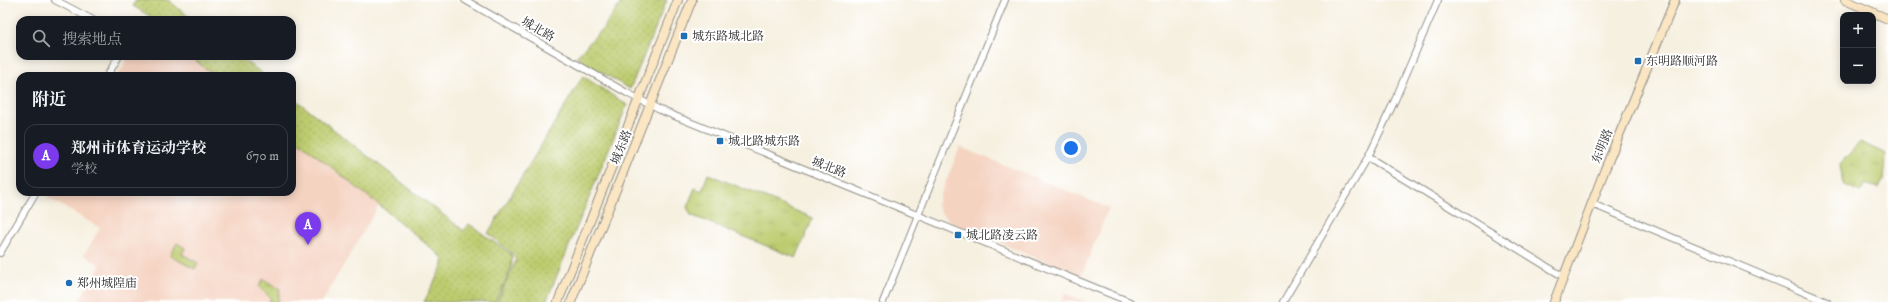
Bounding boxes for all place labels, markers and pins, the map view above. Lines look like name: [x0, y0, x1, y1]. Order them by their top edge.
place label: 城东路城北路: [692, 29, 764, 44]
marker: 城东路城北路: [679, 31, 689, 41]
place label: 东明路顺河路: [1646, 54, 1718, 69]
marker: 东明路顺河路: [1633, 56, 1643, 66]
place label: 城北路城东路: [728, 134, 800, 149]
marker: 城北路城东路: [715, 136, 725, 146]
pin: A: [295, 212, 321, 245]
place label: 城北路凌云路: [966, 228, 1038, 243]
marker: 城北路凌云路: [953, 230, 963, 240]
place label: 郑州城隍庙: [77, 276, 137, 291]
marker: 郑州城隍庙: [64, 278, 74, 288]

